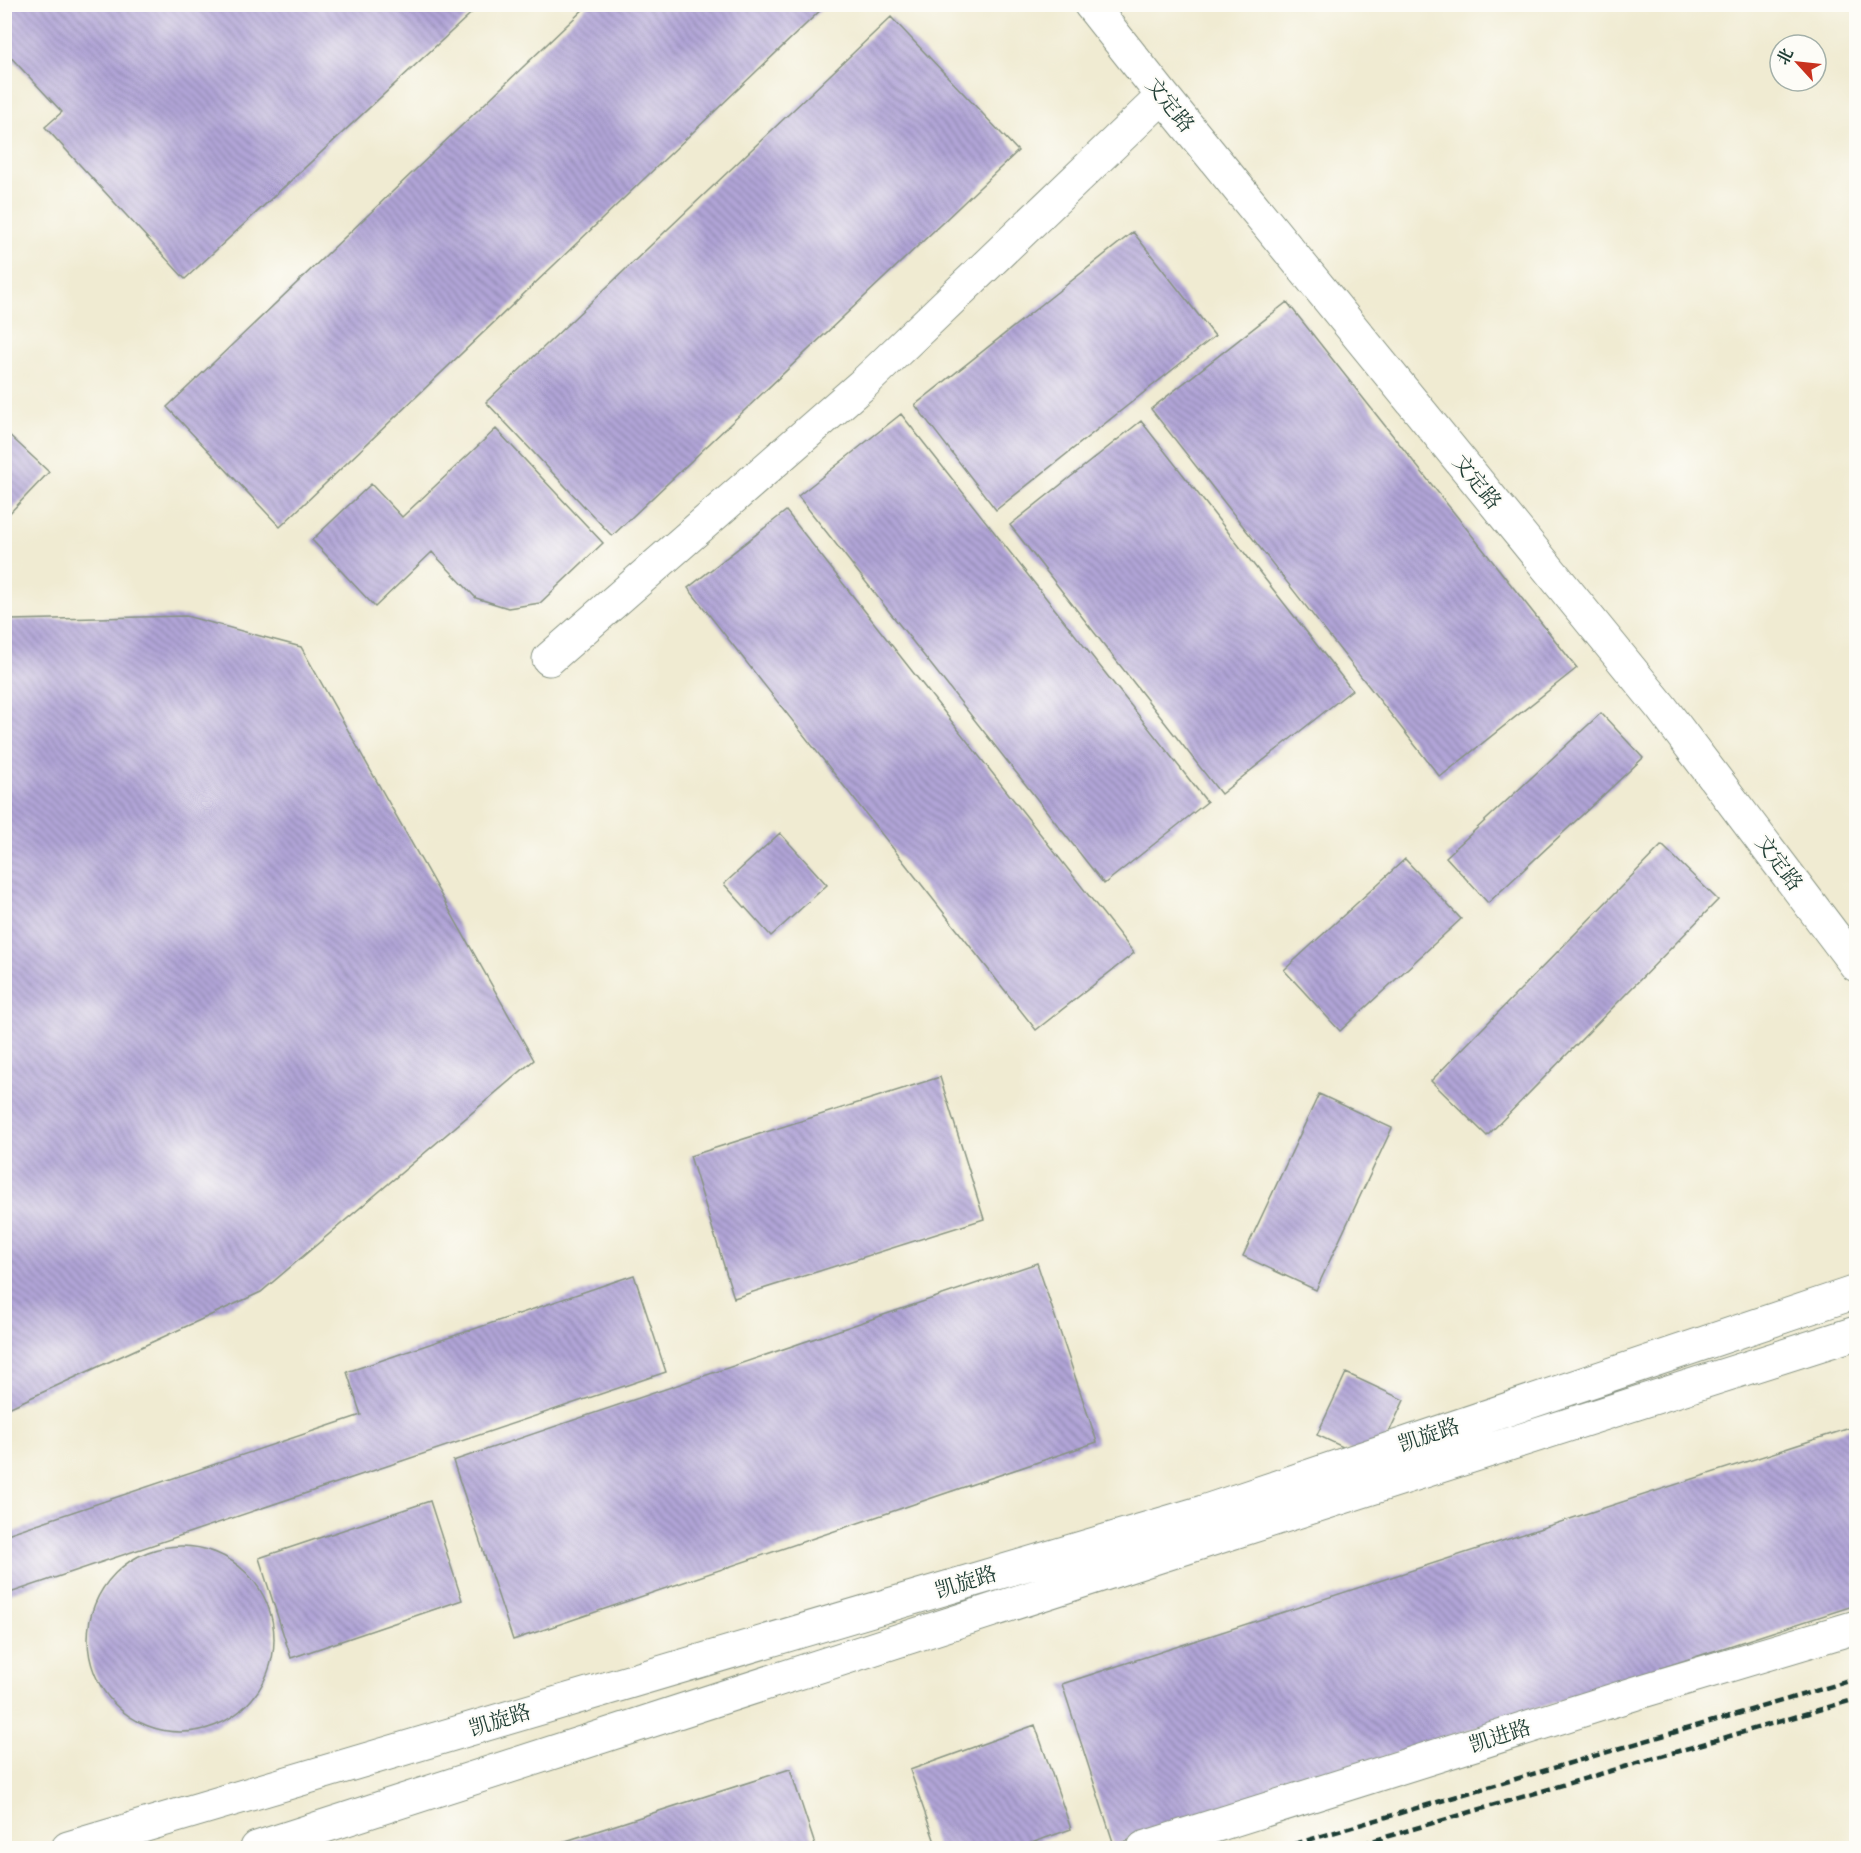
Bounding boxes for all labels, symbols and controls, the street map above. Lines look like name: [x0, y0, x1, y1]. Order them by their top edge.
north arrow: [1768, 33, 1828, 93]
text: 北: [1773, 45, 1798, 68]
street label: 文定路: [1139, 72, 1200, 138]
street label: 文定路: [1446, 449, 1507, 515]
street label: 文定路: [1749, 830, 1808, 897]
street label: 凯旋路: [1395, 1412, 1463, 1458]
street label: 凯旋路: [932, 1560, 1000, 1605]
street label: 凯旋路: [466, 1698, 534, 1743]
street label: 凯进路: [1466, 1714, 1534, 1759]

